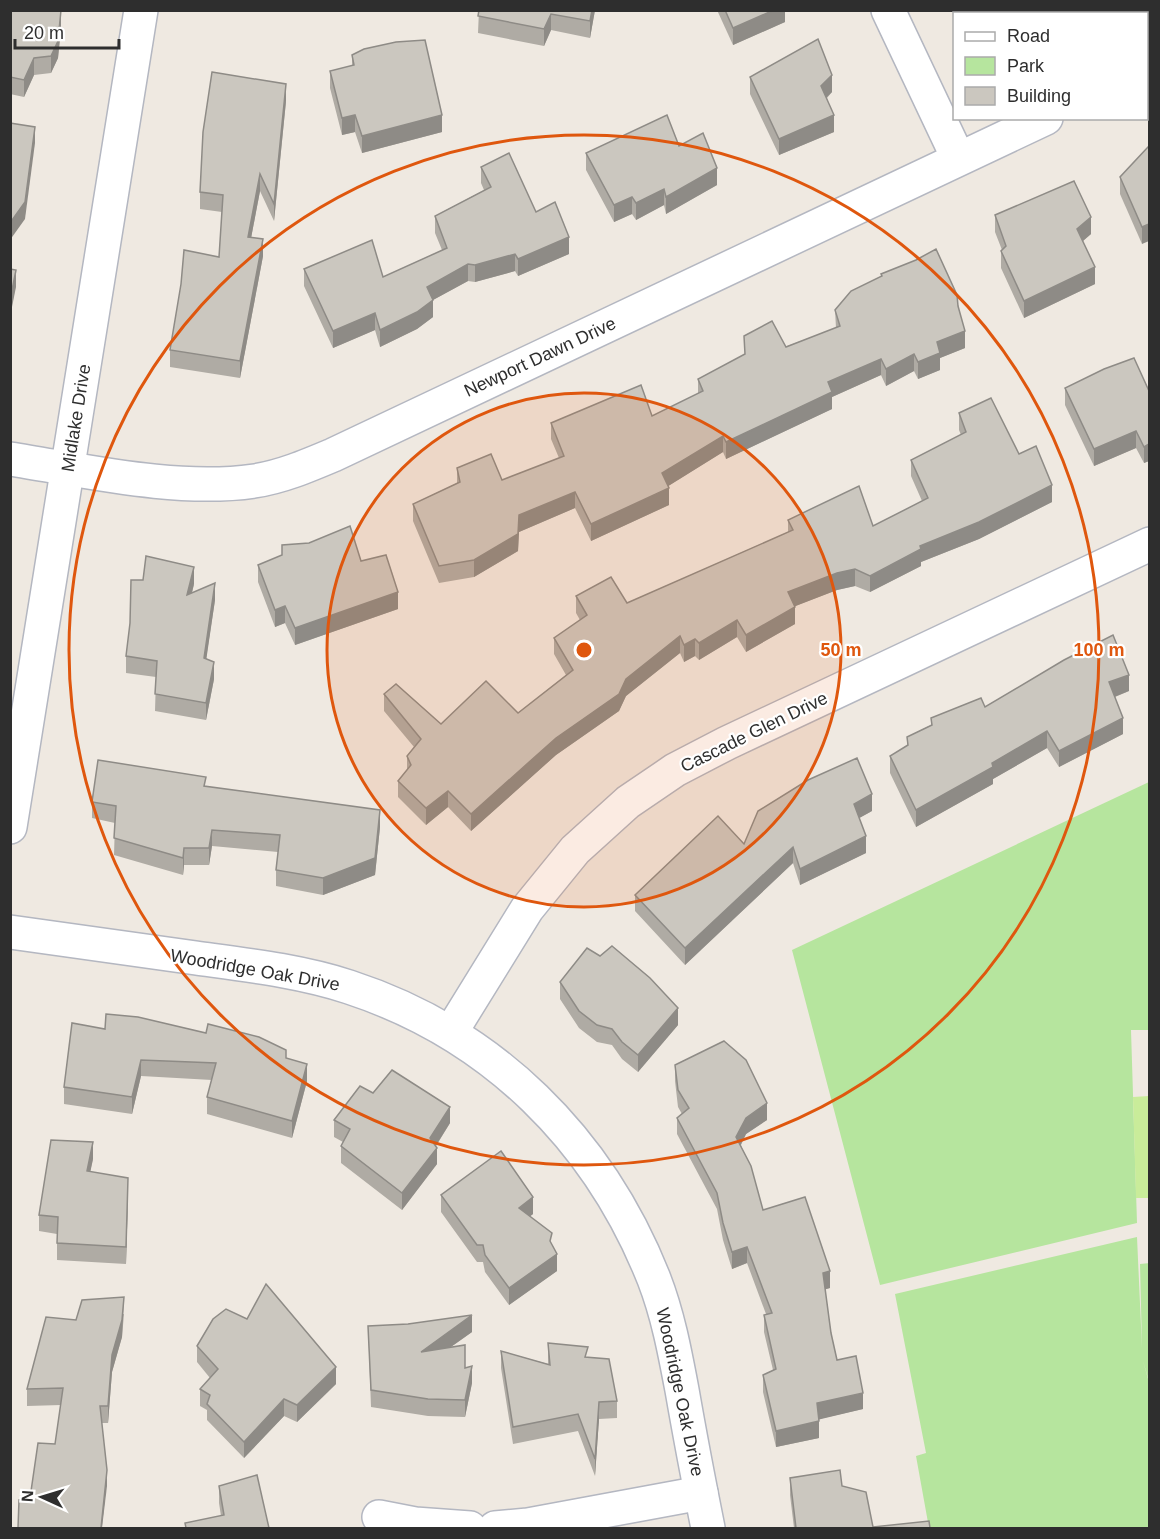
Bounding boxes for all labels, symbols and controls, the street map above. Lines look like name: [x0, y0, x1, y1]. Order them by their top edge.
scale bar: [15, 12, 118, 50]
legend: [953, 12, 1148, 120]
text: 20 m: [24, 23, 64, 43]
text: Road: [1007, 26, 1050, 46]
text: Park: [1007, 56, 1045, 76]
text: Building: [1007, 86, 1071, 106]
street label: Newport Dawn Drive: [461, 313, 619, 401]
street label: Midlake Drive: [58, 363, 94, 473]
centre of rings: [574, 640, 594, 660]
text: 50 m: [820, 640, 862, 660]
text: 100 m: [1073, 640, 1125, 660]
street label: Cascade Glen Drive: [677, 688, 831, 776]
street label: Woodridge Oak Drive: [169, 945, 341, 995]
street label: Woodridge Oak Drive: [652, 1306, 708, 1478]
north arrow: [12, 1467, 72, 1527]
text: N: [19, 1490, 36, 1502]

